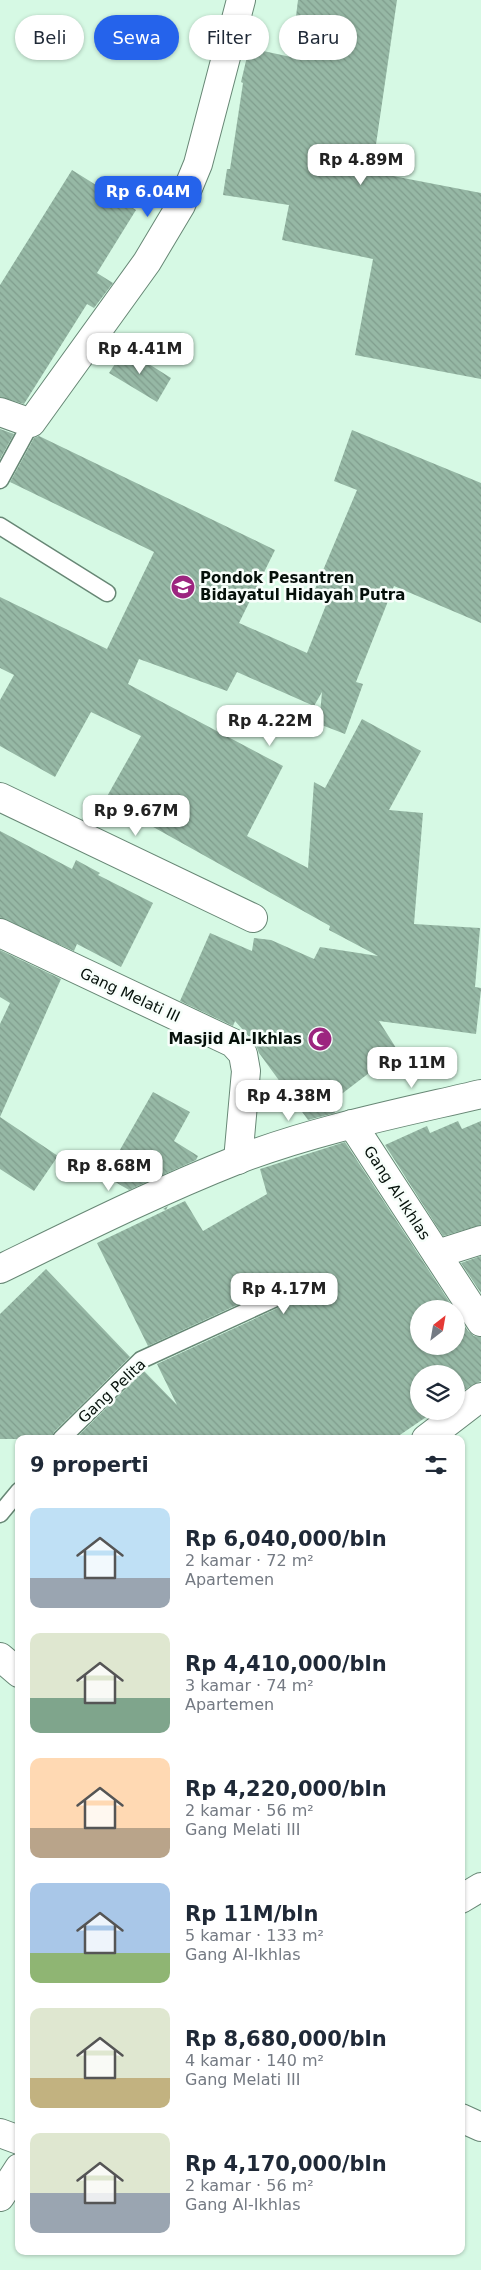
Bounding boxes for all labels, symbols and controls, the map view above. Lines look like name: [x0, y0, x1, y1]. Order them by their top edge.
chip: Beli: [15, 15, 84, 60]
chip: Sewa: [94, 15, 179, 60]
chip: Filter: [189, 15, 269, 60]
chip: Baru: [279, 15, 357, 60]
pin: Rp 4.89M: [309, 144, 413, 186]
text: Rp 4.89M: [319, 150, 403, 169]
pin: Rp 6.04M: [96, 176, 200, 218]
text: Rp 6.04M: [106, 182, 190, 201]
pin: Rp 4.41M: [88, 332, 192, 375]
text: Rp 4.41M: [98, 339, 182, 358]
place label: Pondok Pesantren Bidayatul Hidayah Putra: [200, 569, 405, 604]
school or university icon: Pondok Pesantren Bidayatul Hidayah Putra: [170, 574, 196, 600]
pin: Rp 4.22M: [218, 704, 322, 747]
text: Rp 4.22M: [228, 711, 312, 730]
pin: Rp 9.67M: [84, 794, 188, 837]
text: Rp 9.67M: [94, 801, 178, 820]
street label: Gang Melati III: [77, 964, 183, 1026]
mosque icon: Masjid Al-Ikhlas: [307, 1026, 333, 1052]
place label: Masjid Al-Ikhlas: [168, 1030, 302, 1048]
pin: Rp 11M: [371, 1046, 453, 1089]
text: Rp 11M: [378, 1053, 446, 1072]
pin: Rp 4.38M: [237, 1080, 341, 1122]
text: Rp 4.38M: [247, 1086, 331, 1105]
street label: Gang Al-Ikhlas: [360, 1143, 434, 1243]
pin: Rp 8.68M: [57, 1150, 161, 1192]
text: Rp 8.68M: [67, 1156, 151, 1175]
pin: Rp 4.17M: [232, 1272, 336, 1315]
text: Rp 4.17M: [242, 1279, 326, 1298]
north arrow: [410, 1300, 465, 1355]
map controls: [410, 1300, 465, 1420]
street label: Gang Pelita: [74, 1355, 150, 1427]
button: layers: [410, 1365, 465, 1420]
icon: filters: [422, 1451, 450, 1479]
text: 9 properti: [30, 1453, 149, 1477]
text: Rp 6,040,000/bln: [185, 1527, 387, 1551]
icon: home: [70, 1528, 130, 1588]
text: 2 kamar · 72 m²: [185, 1551, 314, 1570]
text: Apartemen: [185, 1570, 274, 1589]
text: Rp 4,410,000/bln: [185, 1652, 387, 1676]
icon: home: [70, 1653, 130, 1713]
text: 3 kamar · 74 m²: [185, 1676, 314, 1695]
text: Apartemen: [185, 1695, 274, 1714]
text: Rp 4,220,000/bln: [185, 1777, 387, 1801]
icon: home: [70, 1778, 130, 1838]
text: 2 kamar · 56 m²: [185, 1801, 314, 1820]
text: Gang Melati III: [185, 1820, 300, 1839]
text: Rp 11M/bln: [185, 1902, 319, 1926]
icon: home: [70, 1903, 130, 1963]
text: 5 kamar · 133 m²: [185, 1926, 324, 1945]
text: Gang Al-Ikhlas: [185, 1945, 300, 1964]
text: Rp 8,680,000/bln: [185, 2027, 387, 2051]
icon: home: [70, 2028, 130, 2088]
text: 4 kamar · 140 m²: [185, 2051, 324, 2070]
text: Gang Melati III: [185, 2070, 300, 2089]
text: Rp 4,170,000/bln: [185, 2152, 387, 2176]
icon: home: [70, 2153, 130, 2213]
text: 2 kamar · 56 m²: [185, 2176, 314, 2195]
text: Gang Al-Ikhlas: [185, 2195, 300, 2214]

